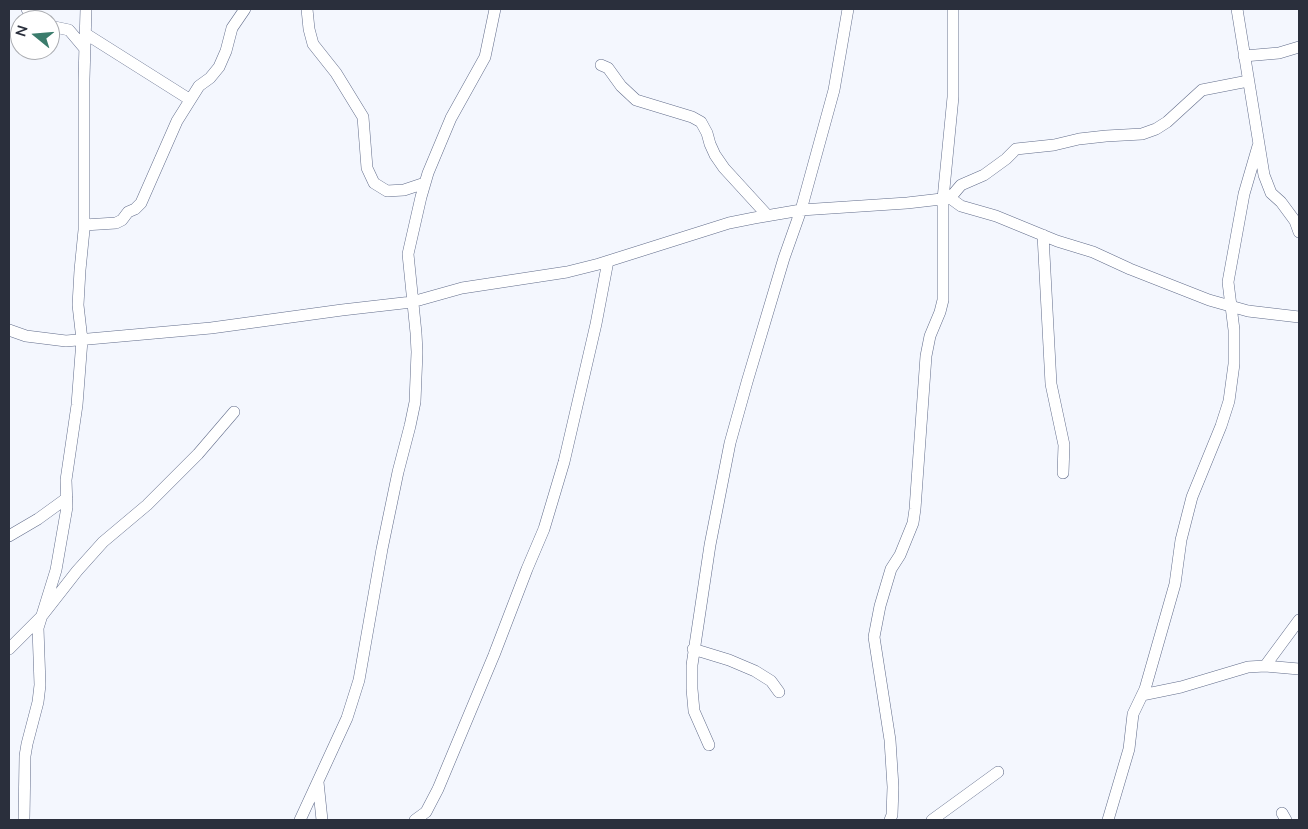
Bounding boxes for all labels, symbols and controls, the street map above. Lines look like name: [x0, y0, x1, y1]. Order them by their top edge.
north arrow: [10, 10, 60, 60]
text: N: [11, 23, 31, 38]

